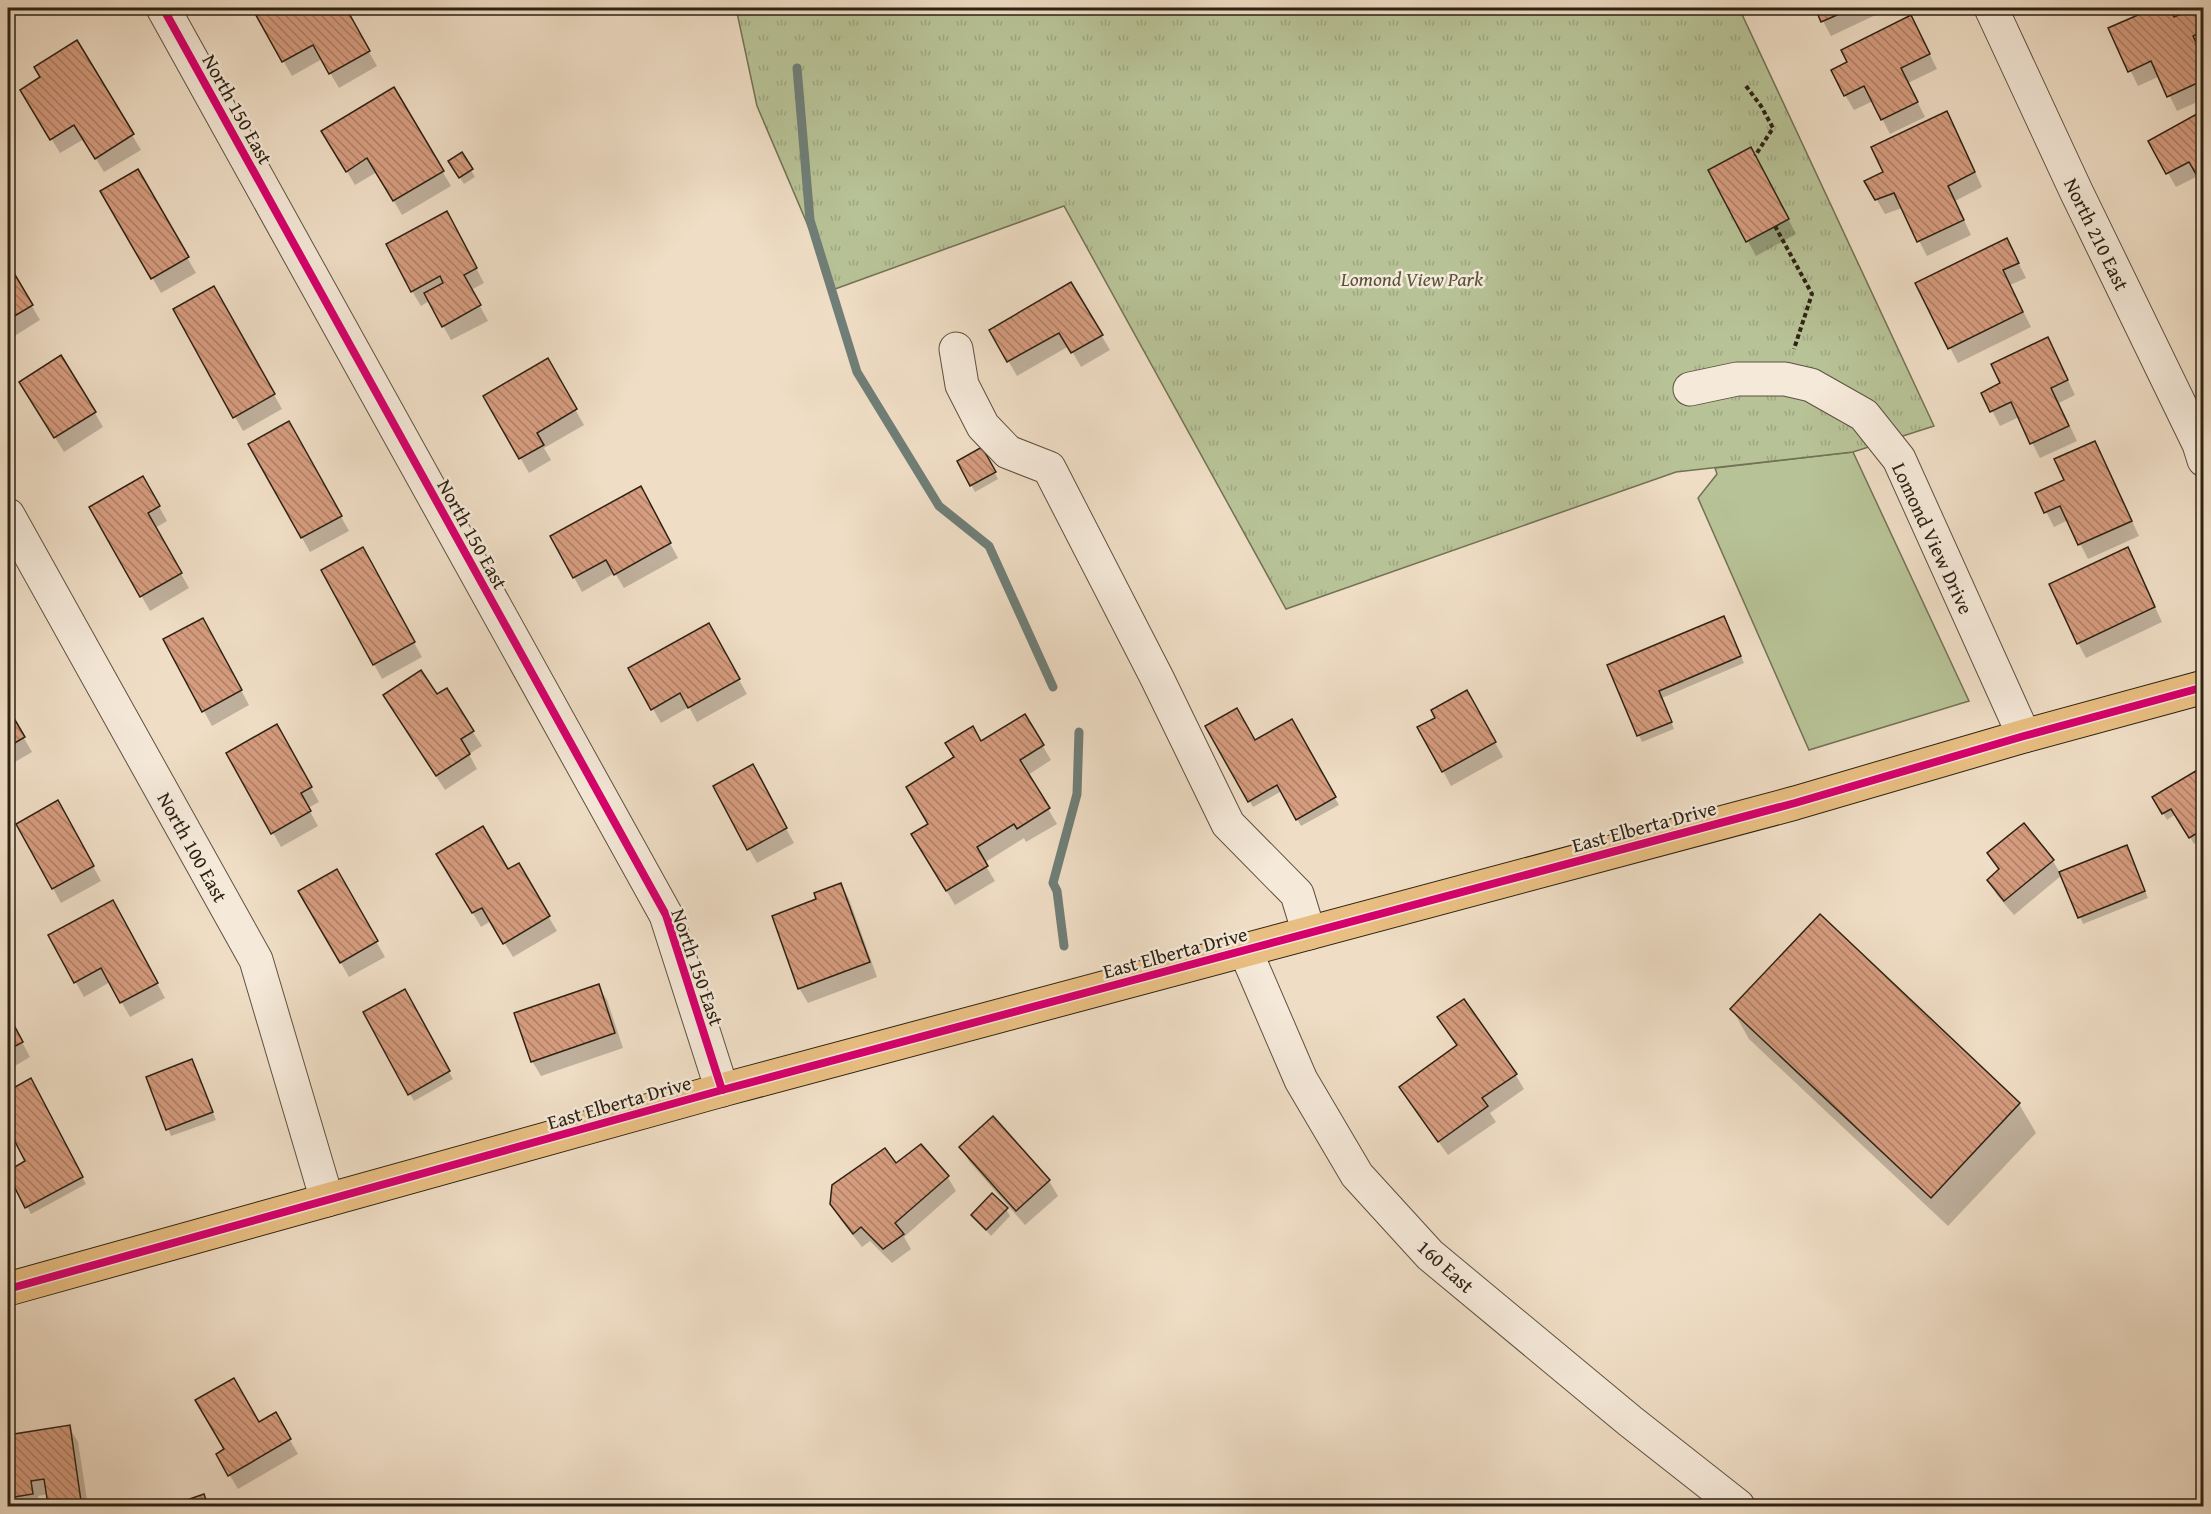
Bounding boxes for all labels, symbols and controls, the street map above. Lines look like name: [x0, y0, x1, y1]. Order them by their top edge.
street label: North 150 East: [196, 49, 280, 169]
street label: North 210 East: [2057, 173, 2137, 295]
park label: Lomond View Park: [1340, 264, 1484, 293]
street label: Lomond View Drive: [1885, 457, 1981, 619]
street label: North 150 East: [431, 474, 515, 594]
street label: North 100 East: [151, 787, 235, 907]
street label: East Elberta Drive: [1569, 793, 1719, 859]
street label: North 150 East: [664, 905, 732, 1029]
street label: East Elberta Drive: [1100, 919, 1250, 985]
street label: East Elberta Drive: [544, 1068, 694, 1136]
street label: 160 East: [1411, 1233, 1481, 1299]

